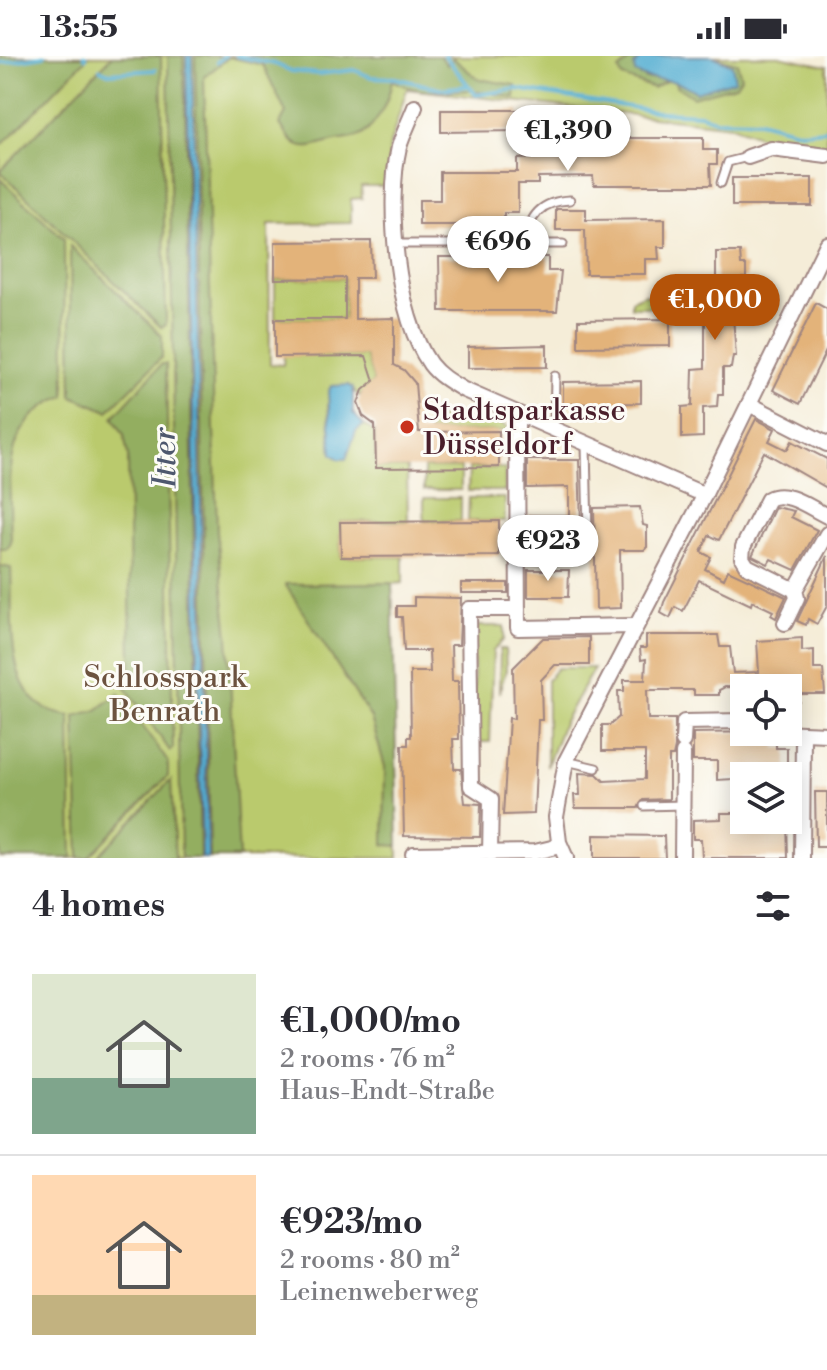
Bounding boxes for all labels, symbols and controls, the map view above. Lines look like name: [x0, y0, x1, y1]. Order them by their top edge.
text: 13:55: [40, 9, 118, 47]
pin: €1,390: [503, 105, 633, 173]
text: €1,390: [524, 115, 612, 147]
pin: €696: [451, 216, 545, 284]
text: €696: [465, 226, 531, 258]
pin: €1,000: [650, 274, 780, 342]
text: €1,000: [668, 284, 762, 316]
place label: Stadtsparkasse Düsseldorf: [423, 392, 626, 464]
marker: Stadtsparkasse Düsseldorf: [398, 418, 416, 436]
water label: Itter: [144, 426, 186, 490]
pin: €923: [501, 515, 595, 583]
text: €923: [515, 525, 581, 557]
park label: Schlosspark Benrath: [84, 659, 248, 731]
map controls: [730, 674, 802, 834]
button: locate: [730, 674, 802, 746]
button: layers: [730, 762, 802, 834]
icon: filters: [751, 884, 795, 928]
text: 4 homes: [32, 885, 165, 927]
text: €1,000/mo: [280, 1001, 461, 1043]
icon: home: [96, 1006, 192, 1102]
text: 2 rooms · 76 m²: [280, 1043, 455, 1075]
text: Haus-Endt-Straße: [280, 1075, 495, 1107]
text: €923/mo: [280, 1202, 423, 1244]
icon: home: [96, 1207, 192, 1303]
text: 2 rooms · 80 m²: [280, 1244, 460, 1276]
text: Leinenweberweg: [280, 1276, 478, 1308]

